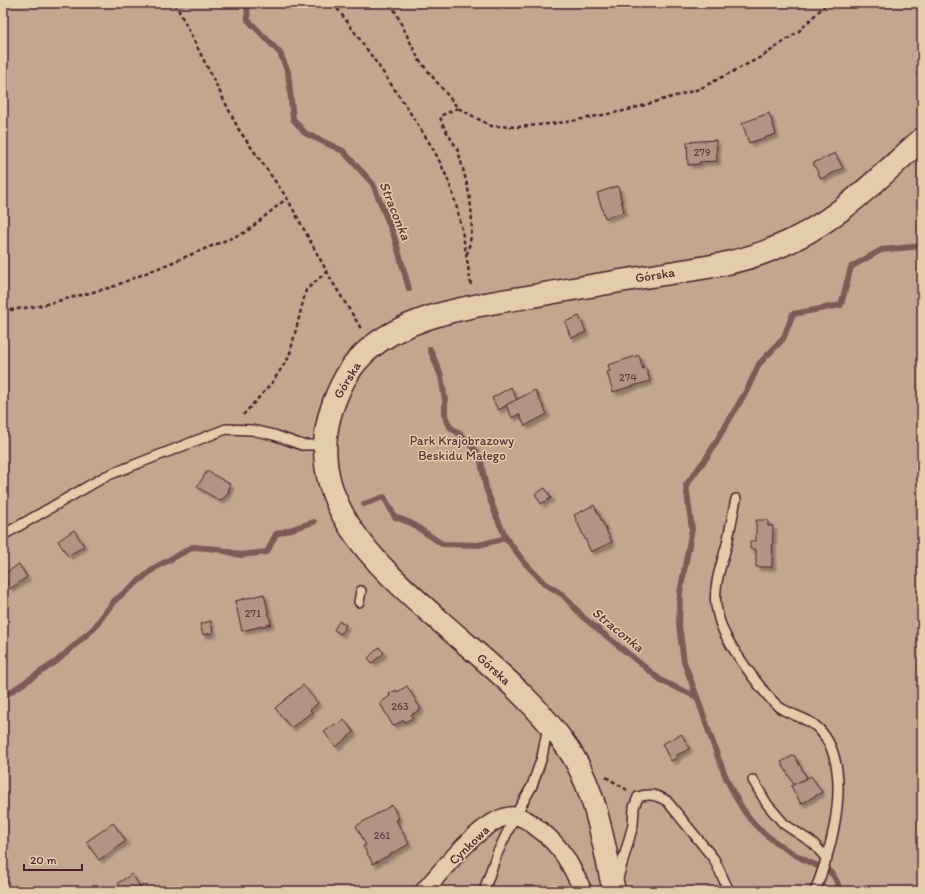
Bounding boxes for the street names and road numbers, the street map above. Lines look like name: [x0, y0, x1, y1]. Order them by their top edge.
street label: Górska: [634, 264, 676, 286]
street label: Górska: [330, 359, 364, 401]
street label: Górska: [474, 650, 514, 688]
street label: Cynkowa: [446, 822, 493, 868]

